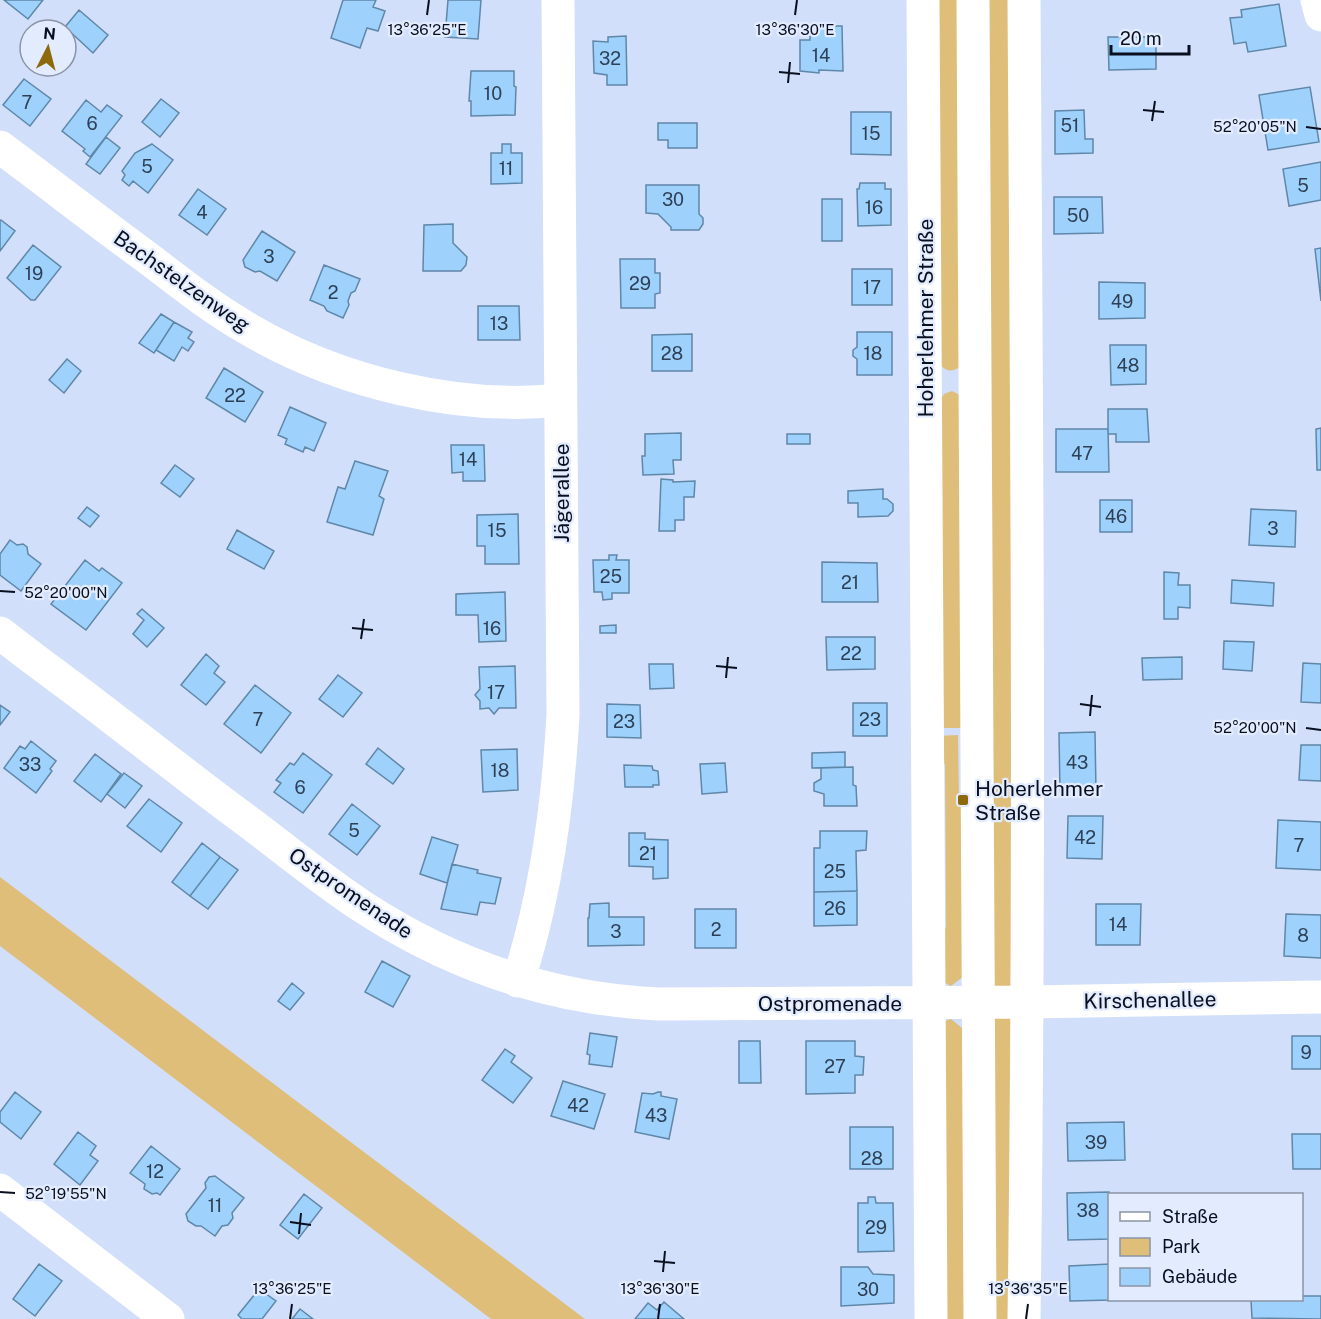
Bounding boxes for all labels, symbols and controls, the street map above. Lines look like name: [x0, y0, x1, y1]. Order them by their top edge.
north arrow: [18, 18, 78, 78]
scale bar: [1111, 18, 1189, 56]
text: 13°36'25"E: [387, 21, 467, 38]
text: 13°36'30"E: [755, 21, 835, 38]
text: N: [42, 23, 57, 44]
text: 20 m: [1120, 28, 1162, 49]
house number: 14: [812, 45, 830, 66]
house number: 32: [599, 48, 621, 69]
house number: 10: [484, 83, 502, 104]
house number: 7: [22, 92, 32, 113]
house number: 6: [86, 113, 98, 134]
house number: 51: [1061, 115, 1079, 136]
text: 52°20'05"N: [1213, 118, 1297, 135]
house number: 15: [862, 123, 880, 144]
house number: 5: [141, 156, 153, 177]
house number: 11: [499, 158, 513, 179]
house number: 5: [1297, 175, 1309, 196]
house number: 30: [662, 189, 684, 210]
house number: 16: [865, 197, 883, 218]
house number: 4: [196, 202, 208, 223]
house number: 50: [1067, 205, 1089, 226]
street label: Hoherlehmer Straße: [913, 219, 938, 417]
street label: Bachstelzenweg: [109, 225, 255, 337]
house number: 3: [263, 246, 275, 267]
house number: 19: [25, 263, 43, 284]
house number: 29: [629, 273, 651, 294]
house number: 17: [863, 277, 881, 298]
house number: 2: [328, 282, 338, 303]
house number: 49: [1111, 291, 1133, 312]
house number: 13: [490, 313, 508, 334]
house number: 28: [661, 343, 683, 364]
house number: 18: [864, 343, 882, 364]
house number: 48: [1117, 355, 1139, 376]
house number: 22: [224, 385, 246, 406]
street label: Jägerallee: [549, 443, 574, 543]
house number: 47: [1071, 443, 1093, 464]
house number: 14: [459, 449, 477, 470]
house number: 46: [1105, 506, 1127, 527]
house number: 3: [1267, 518, 1279, 539]
house number: 15: [488, 520, 506, 541]
house number: 25: [600, 566, 622, 587]
house number: 21: [841, 572, 859, 593]
text: 52°20'00"N: [24, 584, 108, 601]
house number: 16: [483, 618, 501, 639]
house number: 22: [840, 643, 862, 664]
house number: 17: [487, 682, 505, 703]
house number: 7: [253, 709, 263, 730]
house number: 23: [859, 709, 881, 730]
house number: 23: [613, 711, 635, 732]
text: 52°20'00"N: [1213, 719, 1297, 736]
house number: 43: [1066, 752, 1088, 773]
house number: 33: [19, 754, 41, 775]
house number: 18: [491, 760, 509, 781]
place label: Hoherlehmer Straße: [975, 776, 1103, 825]
house number: 6: [294, 777, 306, 798]
marker: Hoherlehmer Straße: [956, 793, 970, 807]
house number: 5: [348, 820, 360, 841]
house number: 42: [1074, 827, 1096, 848]
house number: 7: [1294, 835, 1304, 856]
street label: Ostpromenade: [284, 842, 418, 944]
house number: 21: [639, 843, 657, 864]
house number: 25: [824, 861, 846, 882]
house number: 26: [824, 898, 846, 919]
house number: 14: [1109, 914, 1127, 935]
house number: 2: [711, 919, 721, 940]
house number: 3: [610, 921, 622, 942]
house number: 8: [1297, 925, 1309, 946]
street label: Kirschenallee: [1083, 986, 1217, 1014]
street label: Ostpromenade: [758, 991, 902, 1016]
house number: 9: [1300, 1042, 1312, 1063]
house number: 27: [824, 1056, 846, 1077]
house number: 42: [567, 1095, 589, 1116]
house number: 43: [645, 1105, 667, 1126]
house number: 39: [1085, 1132, 1107, 1153]
house number: 28: [861, 1148, 883, 1169]
house number: 12: [146, 1161, 164, 1182]
text: 52°19'55"N: [25, 1185, 107, 1202]
legend: [1108, 1193, 1303, 1301]
house number: 11: [208, 1195, 222, 1216]
house number: 38: [1077, 1200, 1099, 1221]
text: Straße: [1162, 1206, 1218, 1227]
house number: 29: [865, 1217, 887, 1238]
text: Park: [1162, 1236, 1200, 1257]
text: Gebäude: [1162, 1266, 1237, 1287]
house number: 30: [857, 1279, 879, 1300]
text: 13°36'25"E: [252, 1280, 332, 1297]
text: 13°36'30"E: [620, 1280, 700, 1297]
text: 13°36'35"E: [988, 1280, 1068, 1297]

